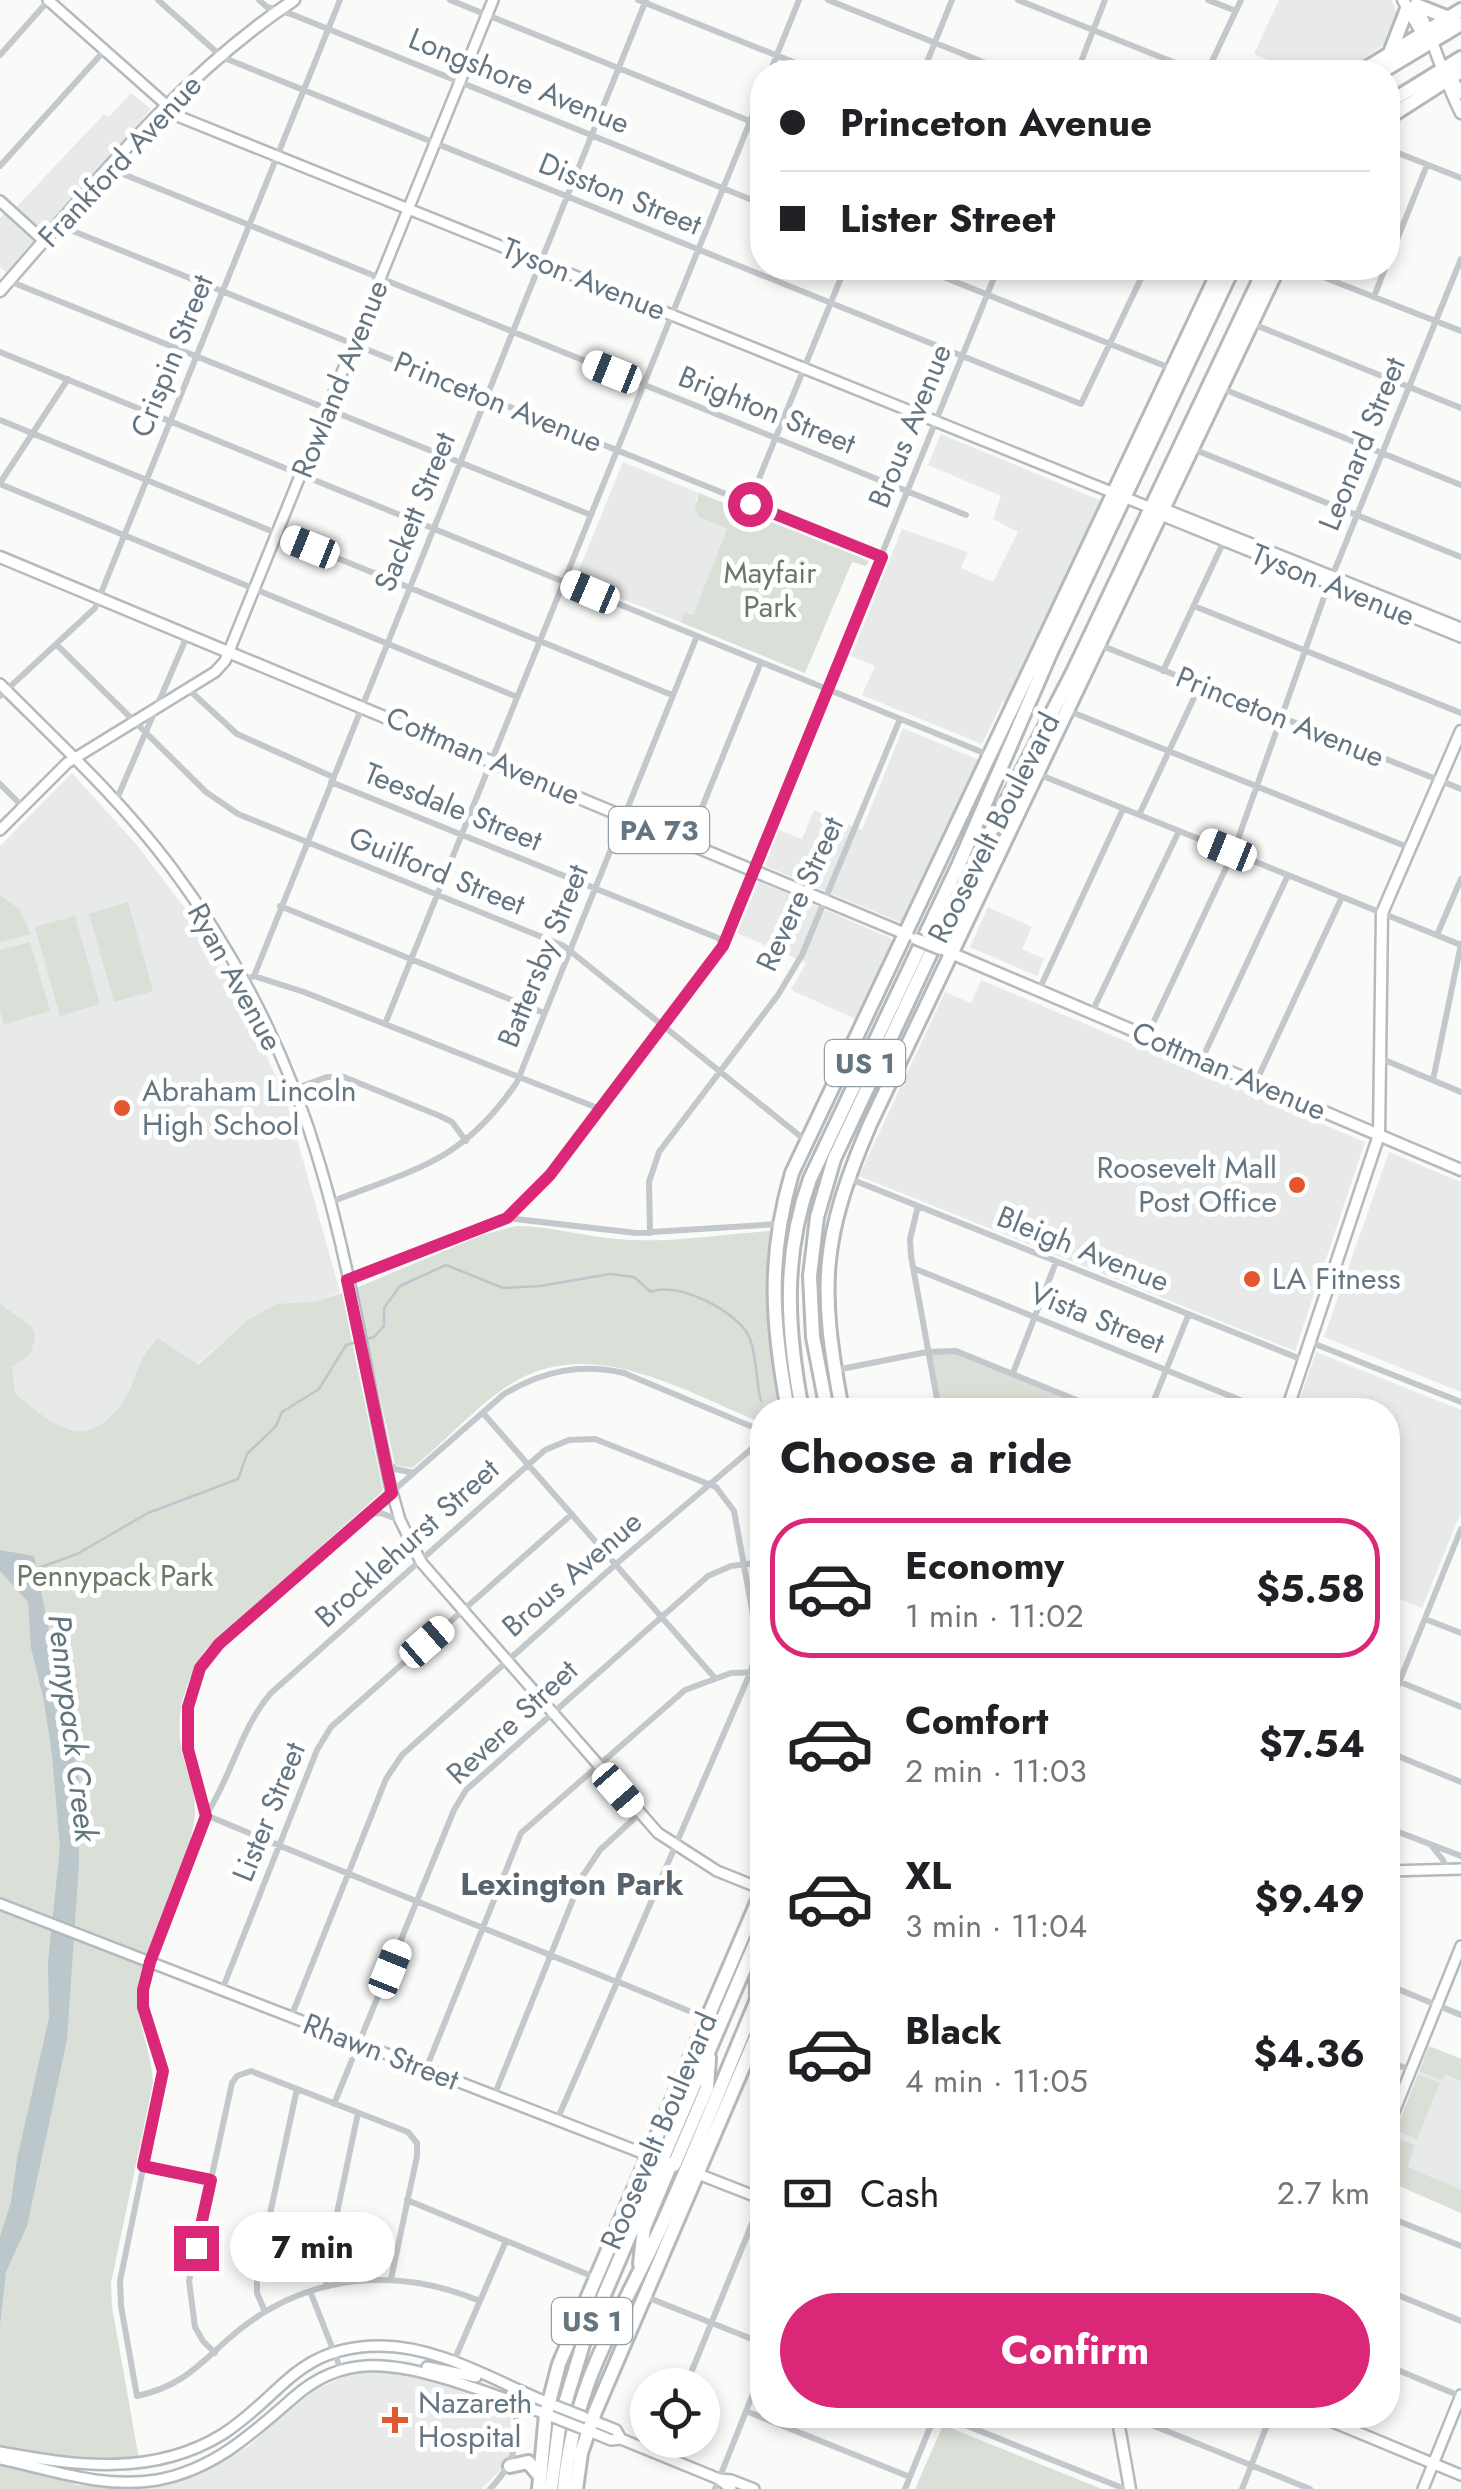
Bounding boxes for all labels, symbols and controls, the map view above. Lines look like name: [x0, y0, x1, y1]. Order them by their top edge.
street label: Longshore Avenue: [402, 17, 636, 144]
street label: Frankford Avenue: [28, 64, 211, 257]
text: Princeton Avenue: [840, 95, 1152, 150]
street label: Disston Street: [532, 141, 709, 246]
text: Lister Street: [840, 191, 1055, 246]
street label: Tyson Avenue: [496, 226, 672, 331]
street label: Crispin Street: [119, 267, 224, 444]
street label: Rowland Avenue: [280, 274, 399, 484]
street label: Brous Avenue: [857, 337, 962, 514]
street label: Princeton Avenue: [388, 340, 609, 463]
car: [579, 347, 645, 397]
street label: Leonard Street: [1307, 350, 1416, 537]
street label: Brighton Street: [672, 354, 863, 465]
street label: Sackett Street: [363, 425, 466, 598]
route start: [728, 482, 773, 527]
car: [277, 522, 343, 572]
street label: Tyson Avenue: [1245, 532, 1421, 637]
park label: Mayfair Park: [724, 551, 817, 628]
car: [557, 566, 623, 618]
street label: Princeton Avenue: [1170, 655, 1391, 778]
street label: Cottman Avenue: [379, 695, 587, 816]
street label: Roosevelt Boulevard: [917, 705, 1070, 951]
street label: Teesdale Street: [358, 751, 549, 862]
road number: PA 73: [609, 807, 709, 853]
street label: Revere Street: [745, 809, 854, 978]
street label: Guilford Street: [343, 816, 532, 926]
car: [1194, 825, 1260, 875]
street label: Battersby Street: [486, 857, 599, 1054]
street label: Ryan Avenue: [177, 895, 294, 1058]
street label: Cottman Avenue: [1125, 1010, 1333, 1131]
road number: US 1: [825, 1040, 905, 1086]
place label: Abraham Lincoln High School: [142, 1069, 357, 1146]
marker: Abraham Lincoln High School: [111, 1097, 133, 1119]
place label: Roosevelt Mall Post Office: [1097, 1146, 1277, 1223]
marker: Roosevelt Mall Post Office: [1286, 1174, 1308, 1196]
street label: Bleigh Avenue: [991, 1194, 1176, 1303]
place label: LA Fitness: [1272, 1257, 1401, 1300]
marker: LA Fitness: [1241, 1268, 1263, 1290]
street label: Vista Street: [1023, 1271, 1172, 1364]
text: Choose a ride: [780, 1425, 1072, 1490]
street label: Brocklehurst Street: [305, 1448, 509, 1637]
street label: Brous Avenue: [492, 1501, 651, 1647]
text: Economy: [905, 1538, 1064, 1593]
icon: car: [785, 1543, 875, 1633]
park label: Pennypack Park: [16, 1554, 214, 1597]
text: $5.58: [1256, 1561, 1365, 1616]
text: 1 min · 11:02: [905, 1593, 1084, 1639]
car: [395, 1611, 459, 1673]
water label: Pennypack Creek: [36, 1612, 110, 1846]
street label: Revere Street: [436, 1649, 588, 1794]
text: Comfort: [905, 1693, 1048, 1748]
icon: car: [785, 1698, 875, 1788]
text: $7.54: [1259, 1716, 1365, 1771]
street label: Lister Street: [221, 1735, 316, 1888]
text: 2 min · 11:03: [905, 1748, 1087, 1794]
car: [587, 1758, 649, 1822]
text: XL: [905, 1848, 951, 1903]
icon: car: [785, 1853, 875, 1943]
district label: Lexington Park: [460, 1861, 684, 1907]
text: $9.49: [1254, 1871, 1365, 1926]
text: 3 min · 11:04: [905, 1903, 1087, 1949]
car: [365, 1936, 415, 2002]
street label: Rhawn Street: [297, 2002, 466, 2101]
text: Black: [905, 2003, 1002, 2058]
street label: Roosevelt Boulevard: [589, 2006, 728, 2256]
icon: car: [785, 2008, 875, 2098]
text: $4.36: [1254, 2026, 1365, 2081]
text: 4 min · 11:05: [905, 2058, 1088, 2104]
icon: cash: [780, 2166, 835, 2221]
text: Cash: [860, 2166, 940, 2221]
text: 2.7 km: [1277, 2170, 1370, 2216]
callout: 7 min: [231, 2213, 396, 2283]
text: 7 min: [271, 2224, 354, 2270]
route end: [174, 2226, 219, 2271]
button: Confirm: [780, 2293, 1370, 2408]
road number: US 1: [552, 2298, 632, 2344]
map controls: [630, 2368, 720, 2458]
button: locate: [630, 2368, 720, 2458]
place label: Nazareth Hospital: [418, 2381, 532, 2458]
marker: Nazareth Hospital: [382, 2407, 408, 2433]

